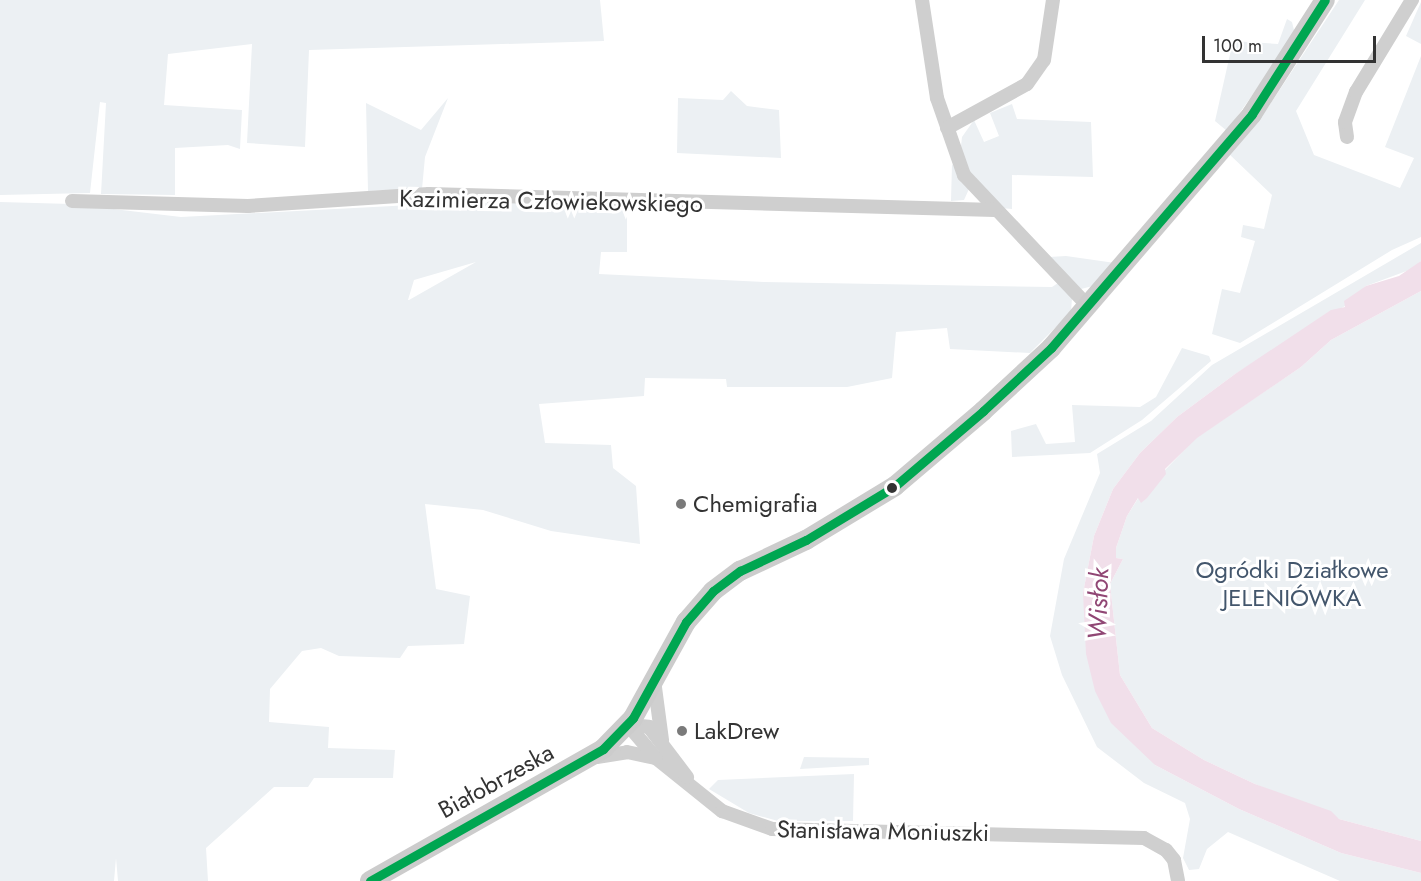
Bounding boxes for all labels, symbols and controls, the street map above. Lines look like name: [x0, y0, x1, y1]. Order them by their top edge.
scale bar: [1205, 24, 1379, 62]
text: 100 m: [1213, 33, 1262, 59]
street label: Kazimierza Człowiekowskiego: [399, 184, 703, 218]
unlabelled marker: [886, 482, 898, 494]
place label: Chemigrafia: [693, 490, 817, 518]
marker: Chemigrafia: [674, 497, 688, 511]
park label: Ogródki Działkowe JELENIÓWKA: [1195, 556, 1389, 612]
water label: Wisłok: [1082, 567, 1116, 641]
place label: LakDrew: [694, 717, 779, 745]
marker: LakDrew: [675, 724, 689, 738]
street label: Białobrzeska: [433, 738, 559, 824]
street label: Stanisława Moniuszki: [777, 815, 989, 847]

